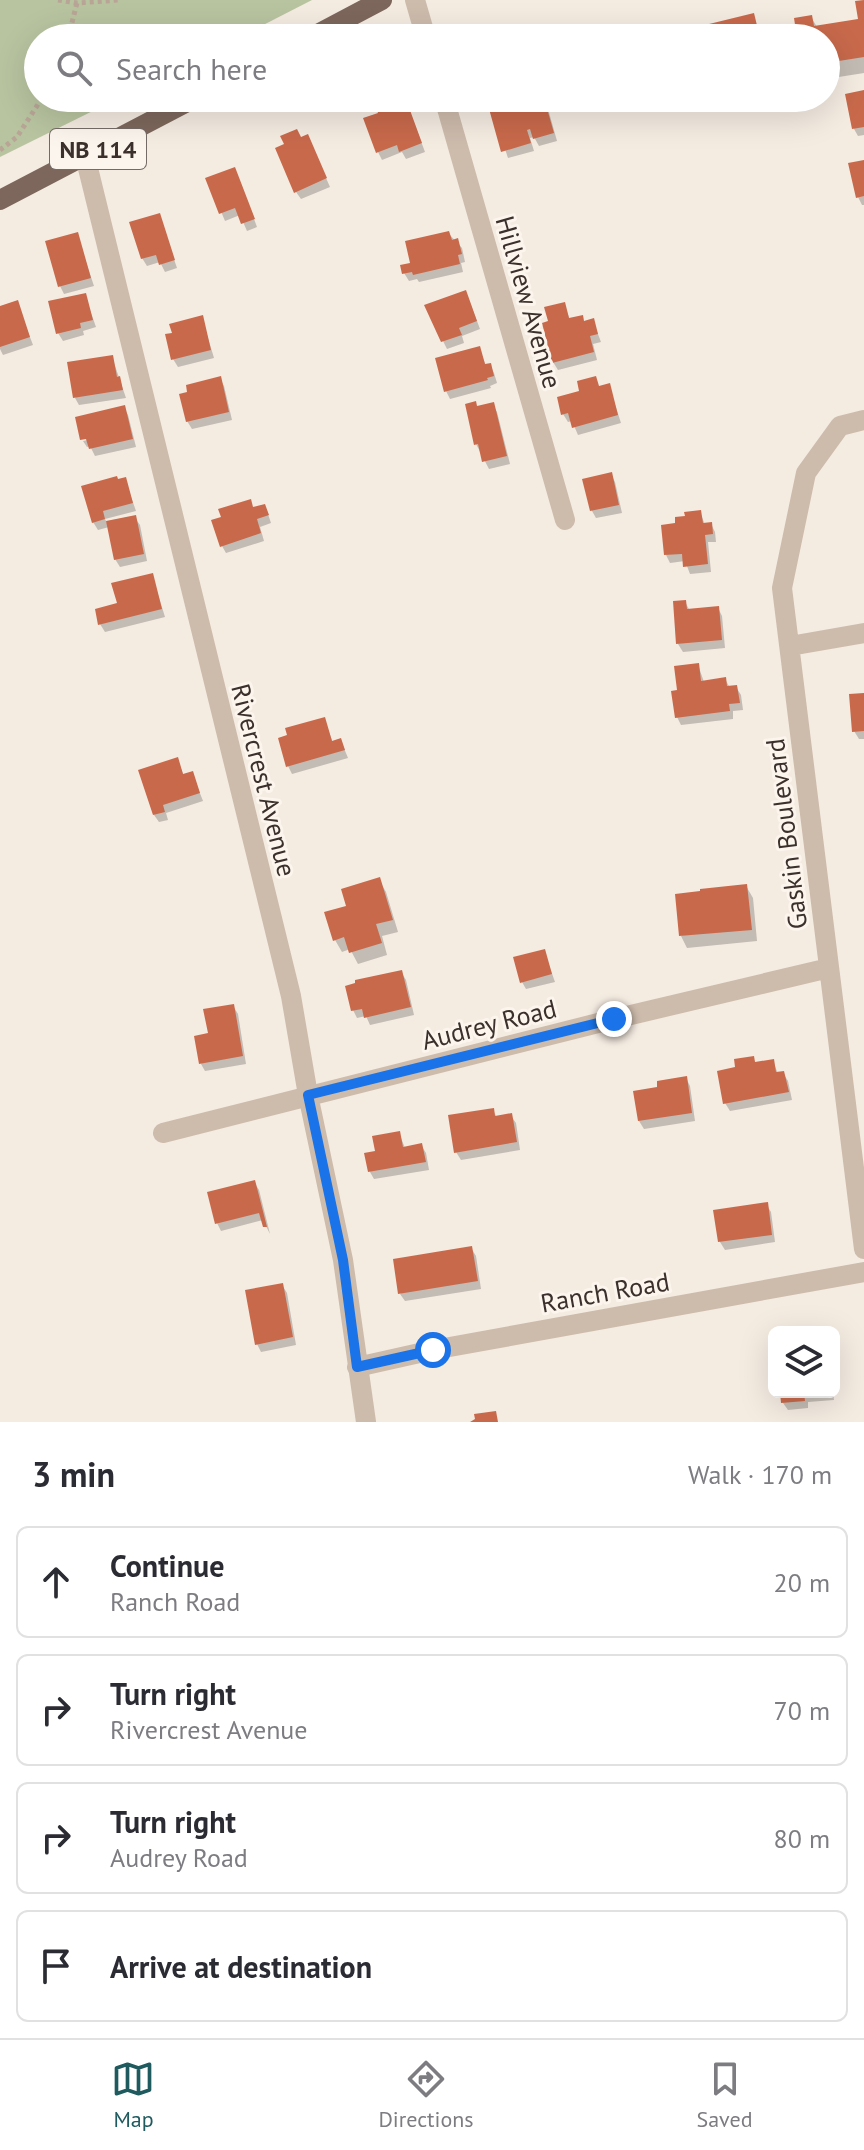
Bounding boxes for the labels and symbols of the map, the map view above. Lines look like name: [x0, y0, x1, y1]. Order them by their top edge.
road number: NB 114: [50, 129, 146, 169]
street label: Hillview Avenue: [489, 212, 569, 392]
street label: Rivercrest Avenue: [224, 680, 304, 880]
street label: Gaskin Boulevard: [758, 737, 814, 931]
street label: Audrey Road: [418, 991, 560, 1057]
route end: [596, 1001, 632, 1037]
street label: Ranch Road: [538, 1264, 672, 1320]
route start: [415, 1332, 451, 1368]

